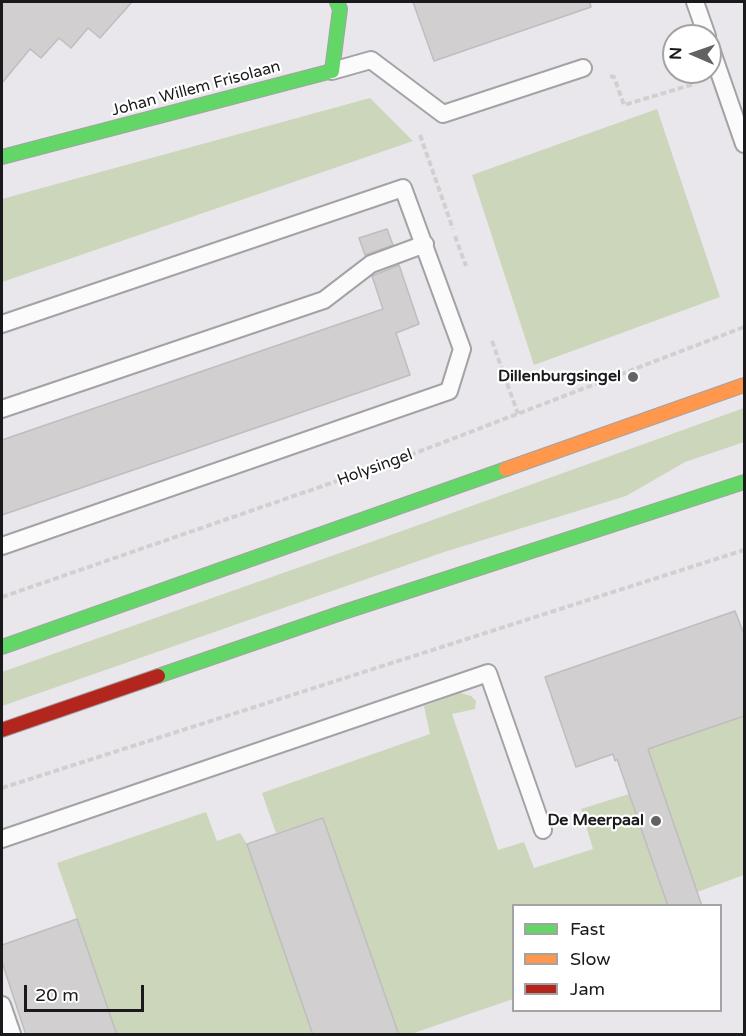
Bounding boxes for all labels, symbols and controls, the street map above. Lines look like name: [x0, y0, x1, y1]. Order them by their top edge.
north arrow: [662, 24, 722, 84]
text: N: [666, 47, 686, 60]
street label: Johan Willem Frisolaan: [109, 57, 283, 121]
place label: Dillenburgsingel: [498, 367, 621, 387]
marker: Dillenburgsingel: [626, 370, 640, 384]
street label: Holysingel: [335, 446, 415, 490]
place label: De Meerpaal: [548, 811, 644, 831]
marker: De Meerpaal: [649, 814, 663, 828]
legend: [512, 904, 722, 1012]
text: Fast: [570, 918, 605, 940]
text: Slow: [570, 948, 611, 970]
scale bar: [27, 973, 147, 1011]
text: Jam: [570, 978, 605, 1000]
text: 20 m: [35, 984, 79, 1006]

